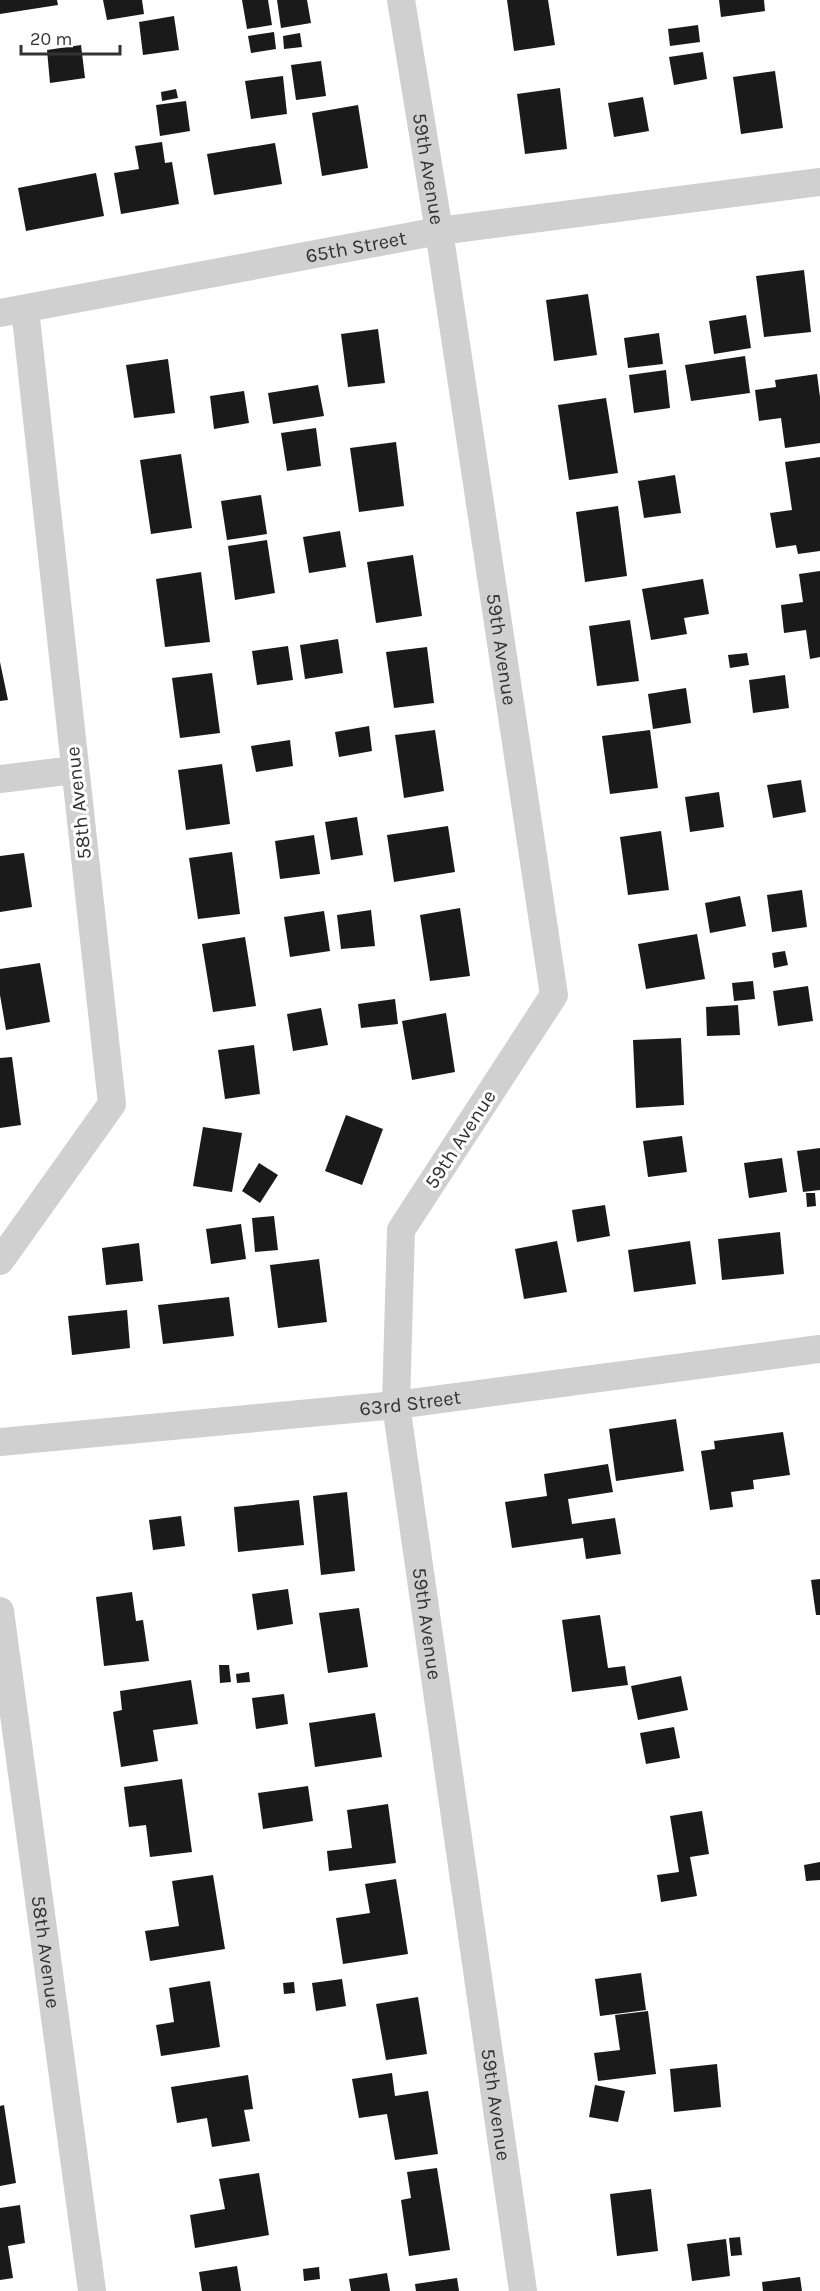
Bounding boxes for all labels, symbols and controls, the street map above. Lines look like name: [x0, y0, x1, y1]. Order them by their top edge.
scale bar: [21, 18, 120, 56]
text: 20 m: [30, 28, 72, 50]
street label: 59th Avenue: [408, 111, 449, 227]
street label: 65th Street: [304, 226, 409, 268]
street label: 59th Avenue: [482, 592, 521, 707]
street label: 58th Avenue: [61, 745, 96, 861]
street label: 59th Avenue: [420, 1086, 501, 1193]
street label: 63rd Street: [358, 1385, 463, 1420]
street label: 59th Avenue: [407, 1566, 446, 1681]
street label: 58th Avenue: [27, 1894, 65, 2010]
street label: 59th Avenue: [476, 2047, 515, 2162]

